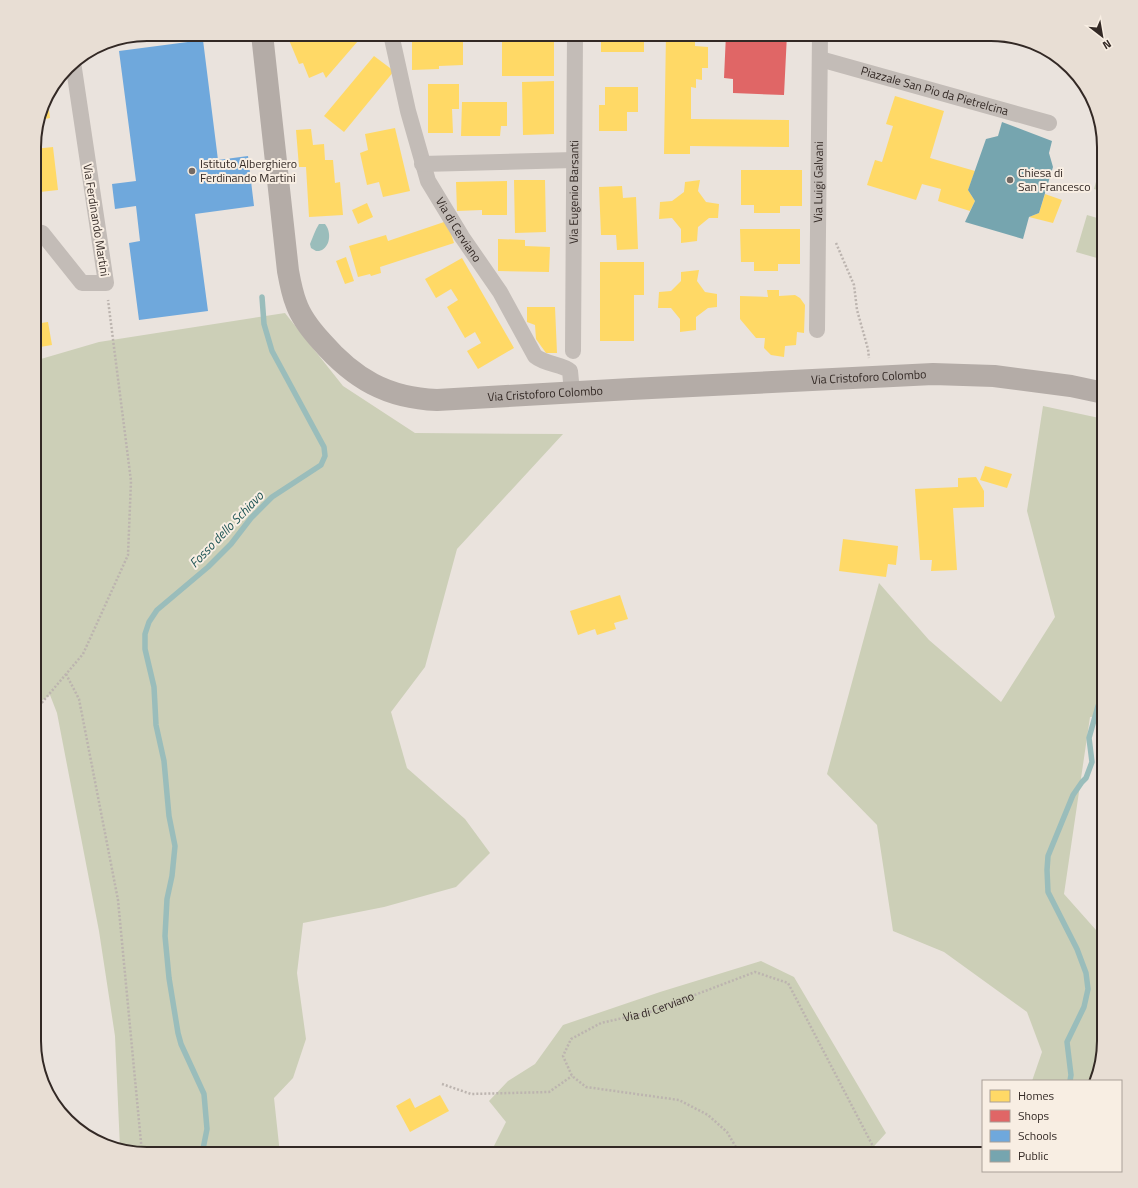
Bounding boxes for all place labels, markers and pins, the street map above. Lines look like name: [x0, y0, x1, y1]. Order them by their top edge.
place label: Istituto Alberghiero Ferdinando Martini: [200, 154, 297, 187]
place label: Chiesa di San Francesco: [1018, 163, 1091, 196]
marker: Istituto Alberghiero Ferdinando Martini: [187, 166, 197, 176]
marker: Chiesa di San Francesco: [1005, 175, 1015, 185]

